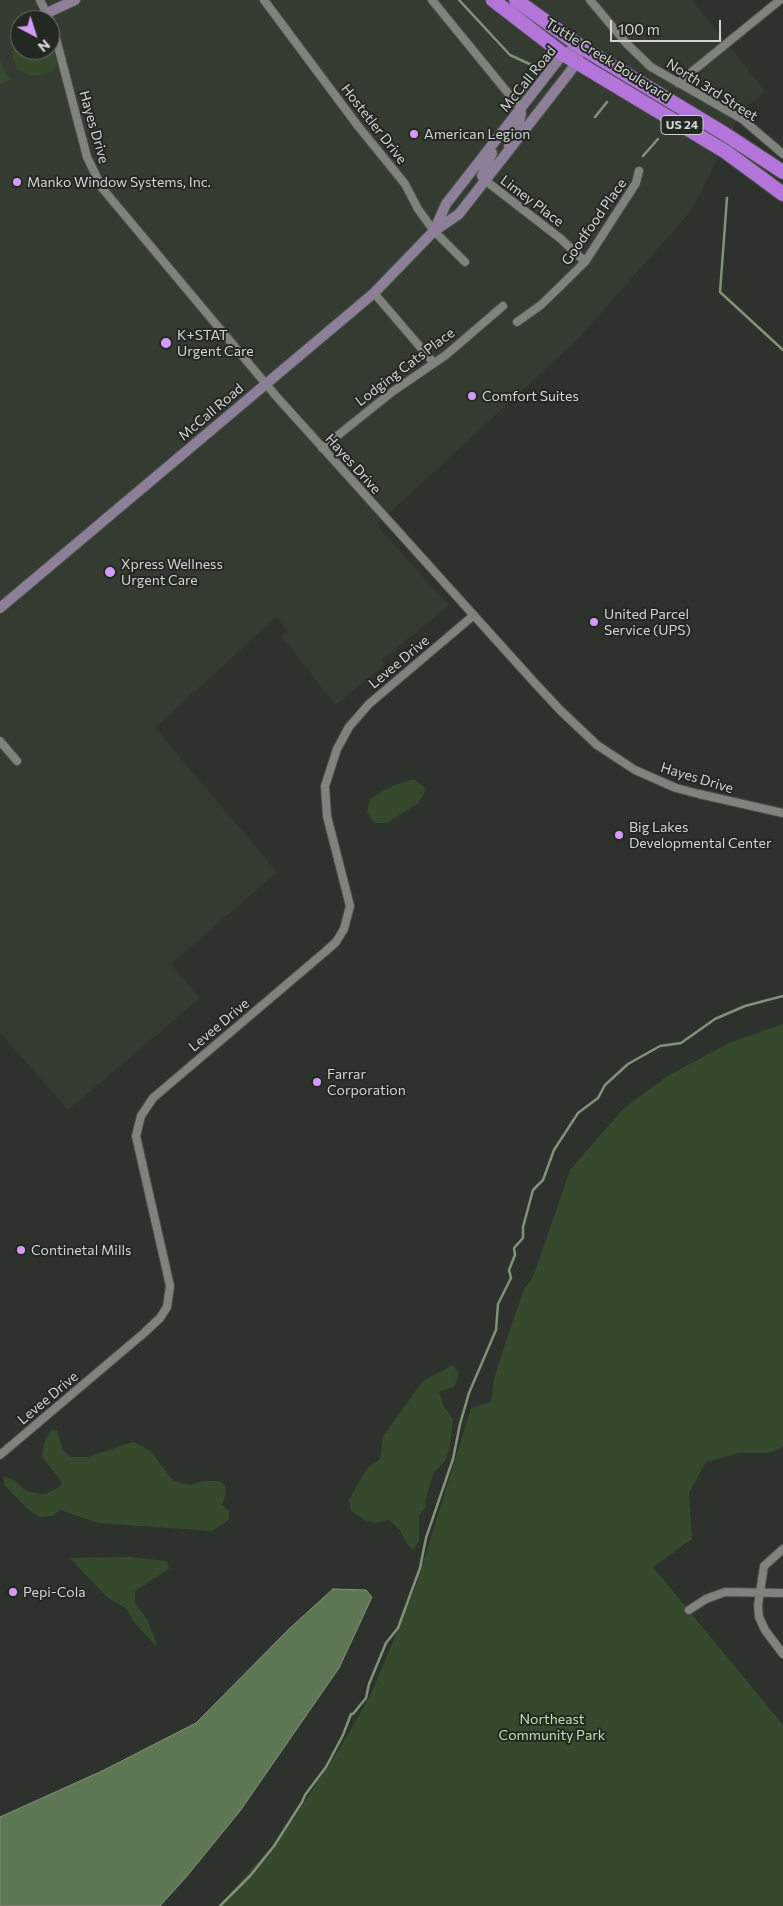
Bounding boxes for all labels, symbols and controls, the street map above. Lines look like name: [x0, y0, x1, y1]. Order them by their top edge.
north arrow: [10, 10, 60, 60]
scale bar: [613, 10, 724, 42]
street label: Tuttle Creek Boulevard: [542, 15, 674, 105]
text: 100 m: [618, 20, 660, 38]
text: N: [35, 36, 54, 56]
street label: McCall Road: [496, 43, 560, 115]
street label: North 3rd Street: [663, 55, 761, 125]
street label: Hostetler Drive: [338, 81, 410, 167]
street label: Hayes Drive: [76, 89, 112, 165]
road number: US 24: [661, 116, 703, 134]
place label: American Legion: [424, 126, 530, 142]
marker: American Legion: [408, 128, 420, 140]
street label: Limey Place: [497, 172, 567, 230]
place label: Manko Window Systems, Inc.: [27, 174, 211, 190]
marker: Manko Window Systems, Inc.: [11, 176, 23, 188]
street label: Goodfood Place: [558, 176, 630, 268]
street label: Lodging Cats Place: [352, 324, 458, 410]
place label: K+STAT Urgent Care: [177, 327, 254, 360]
marker: K+STAT Urgent Care: [159, 336, 173, 350]
street label: McCall Road: [175, 380, 247, 444]
place label: Comfort Suites: [482, 388, 579, 404]
marker: Comfort Suites: [466, 390, 478, 402]
street label: Hayes Drive: [322, 431, 384, 497]
place label: Xpress Wellness Urgent Care: [121, 556, 223, 588]
marker: Xpress Wellness Urgent Care: [103, 565, 117, 579]
place label: United Parcel Service (UPS): [604, 606, 691, 638]
marker: United Parcel Service (UPS): [588, 616, 600, 628]
street label: Levee Drive: [365, 632, 433, 692]
street label: Hayes Drive: [659, 759, 735, 797]
place label: Big Lakes Developmental Center: [629, 819, 772, 852]
marker: Big Lakes Developmental Center: [613, 829, 625, 841]
street label: Levee Drive: [185, 995, 253, 1055]
place label: Farrar Corporation: [327, 1066, 406, 1098]
marker: Farrar Corporation: [311, 1076, 323, 1088]
place label: Continetal Mills: [31, 1242, 131, 1258]
marker: Continetal Mills: [15, 1244, 27, 1256]
street label: Levee Drive: [14, 1368, 82, 1428]
place label: Pepi-Cola: [23, 1584, 86, 1600]
marker: Pepi-Cola: [7, 1586, 19, 1598]
park label: Northeast Community Park: [499, 1711, 605, 1744]

